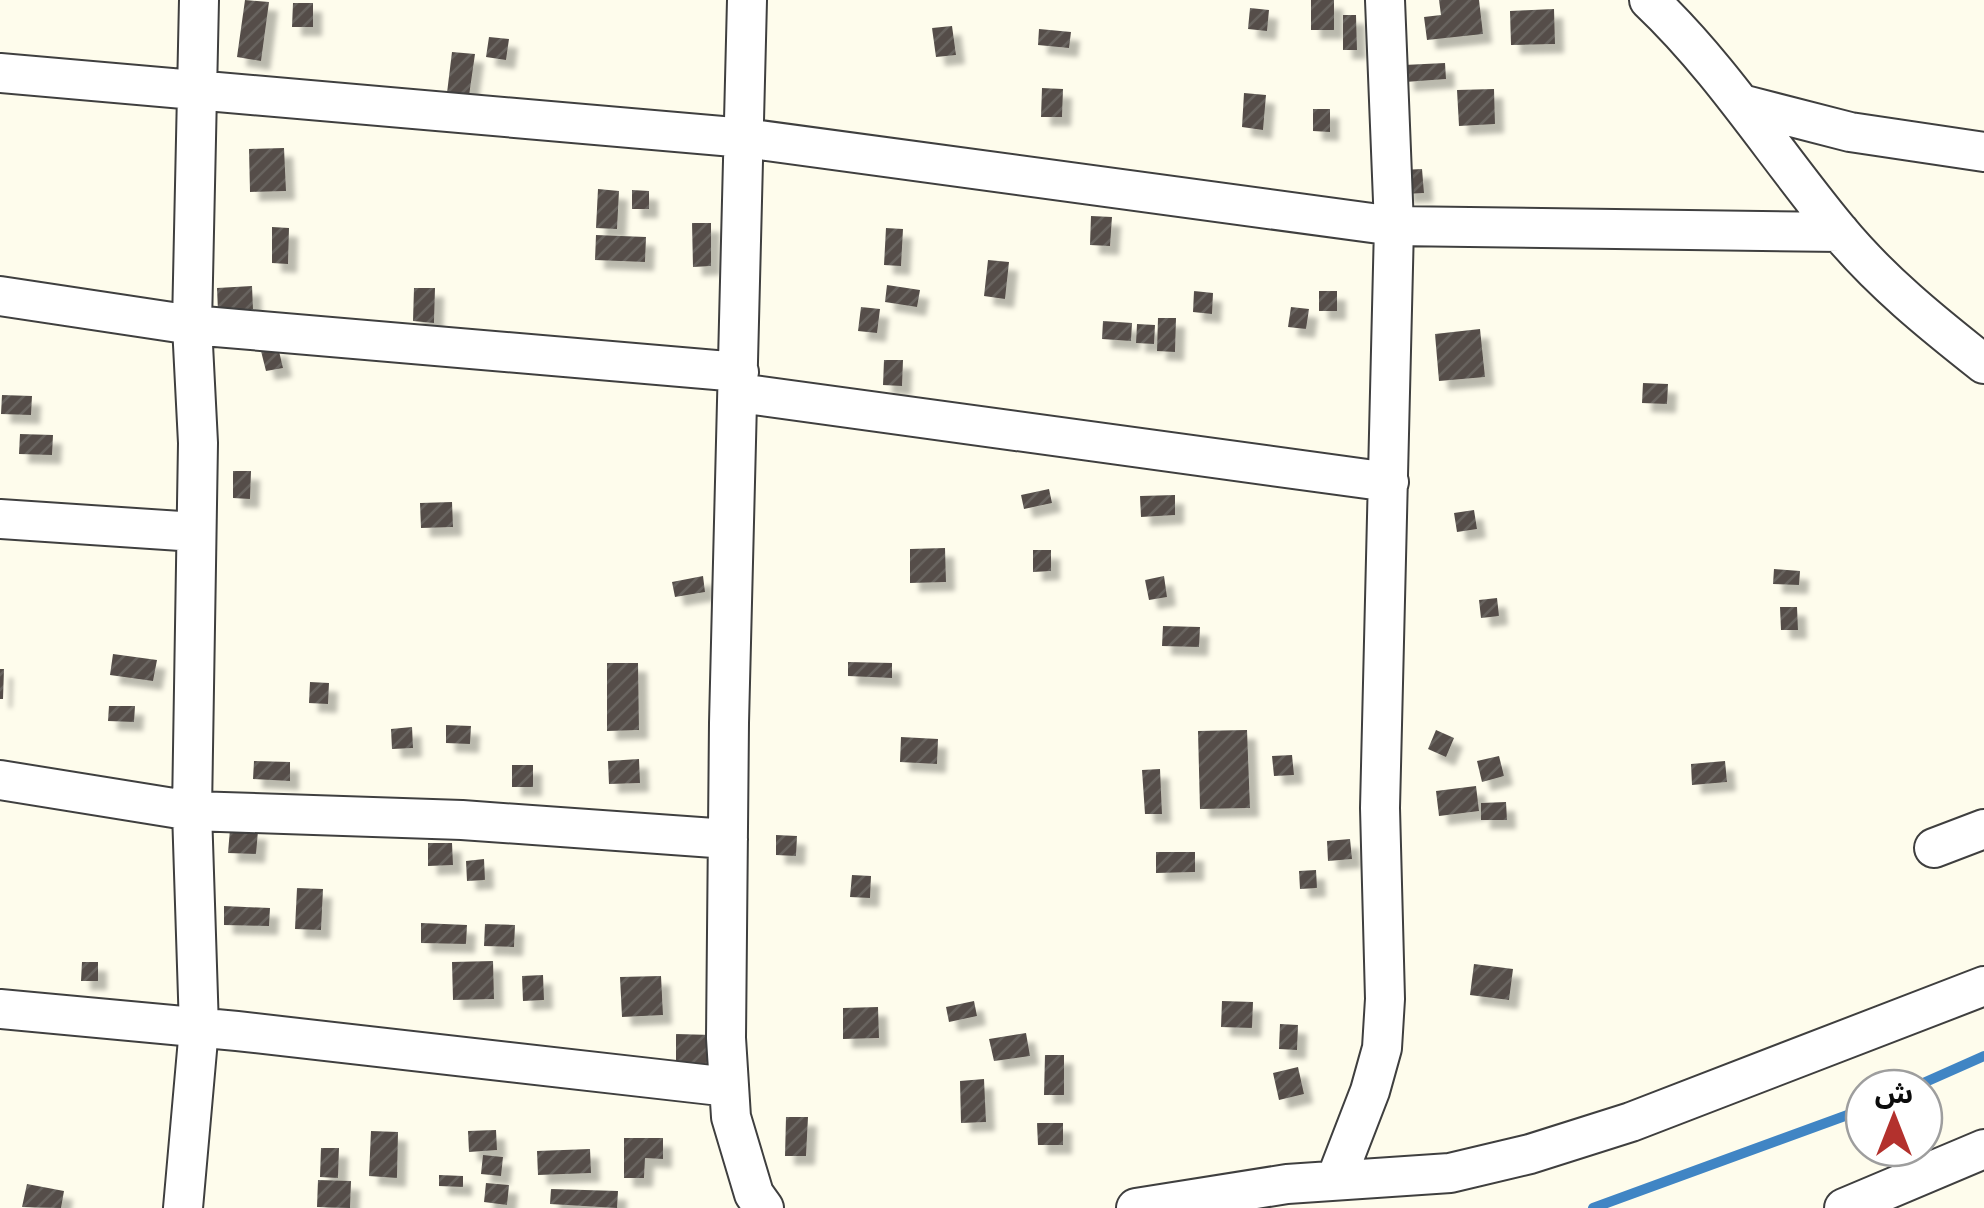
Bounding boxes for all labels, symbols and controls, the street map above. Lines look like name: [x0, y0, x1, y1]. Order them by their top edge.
north arrow: [1844, 1068, 1944, 1168]
text: ش: [1875, 1073, 1913, 1110]

